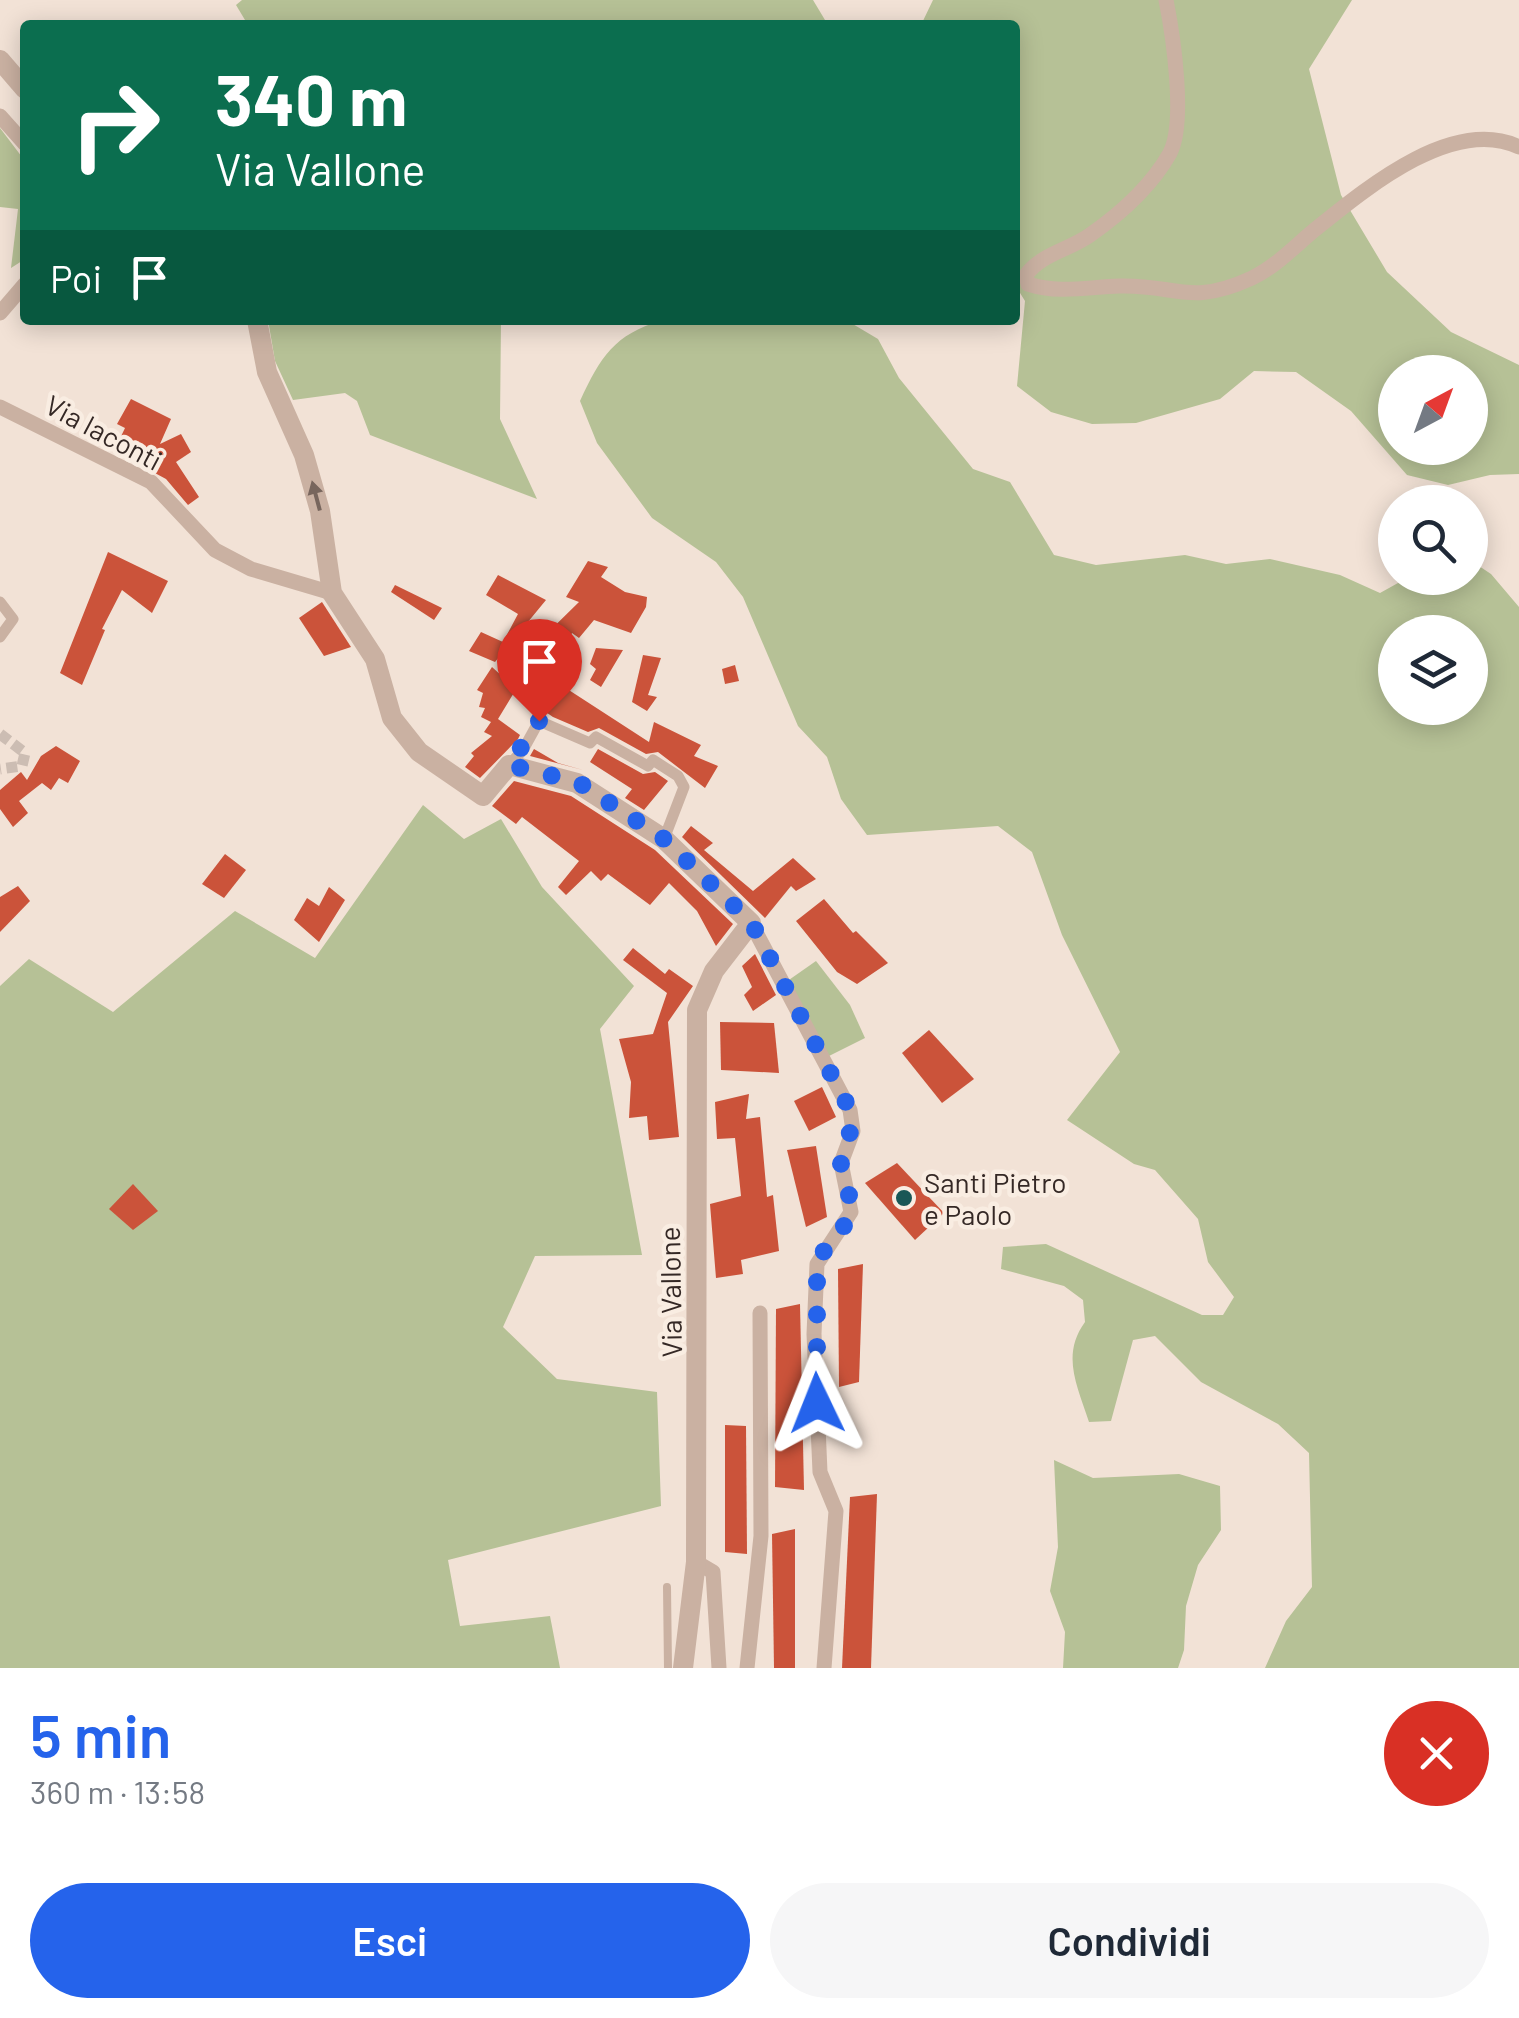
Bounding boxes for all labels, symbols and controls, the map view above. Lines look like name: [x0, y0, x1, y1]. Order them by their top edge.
text: 340 m: [215, 56, 408, 140]
icon: right: [50, 60, 180, 190]
text: Via Vallone: [215, 141, 425, 195]
icon: arrive: [122, 250, 177, 305]
text: Poi: [50, 255, 102, 301]
north arrow: [1378, 355, 1488, 465]
map controls: [1378, 355, 1488, 725]
street label: Via Iaconti: [40, 387, 168, 477]
one-way arrow: [308, 481, 323, 511]
button: search: [1378, 485, 1488, 595]
button: layers: [1378, 615, 1488, 725]
pin: [497, 619, 582, 722]
icon: arrive: [512, 634, 567, 689]
place label: Santi Pietro e Paolo: [924, 1165, 1067, 1231]
marker: Santi Pietro e Paolo: [893, 1187, 915, 1209]
street label: Via Vallone: [652, 1226, 688, 1358]
position arrow: [765, 1351, 869, 1455]
text: 5 min: [30, 1698, 171, 1770]
button: close: [1384, 1701, 1489, 1806]
text: 360 m · 13:58: [30, 1772, 205, 1810]
button: Esci: [30, 1883, 750, 1998]
button: Condividi: [770, 1883, 1489, 1998]

